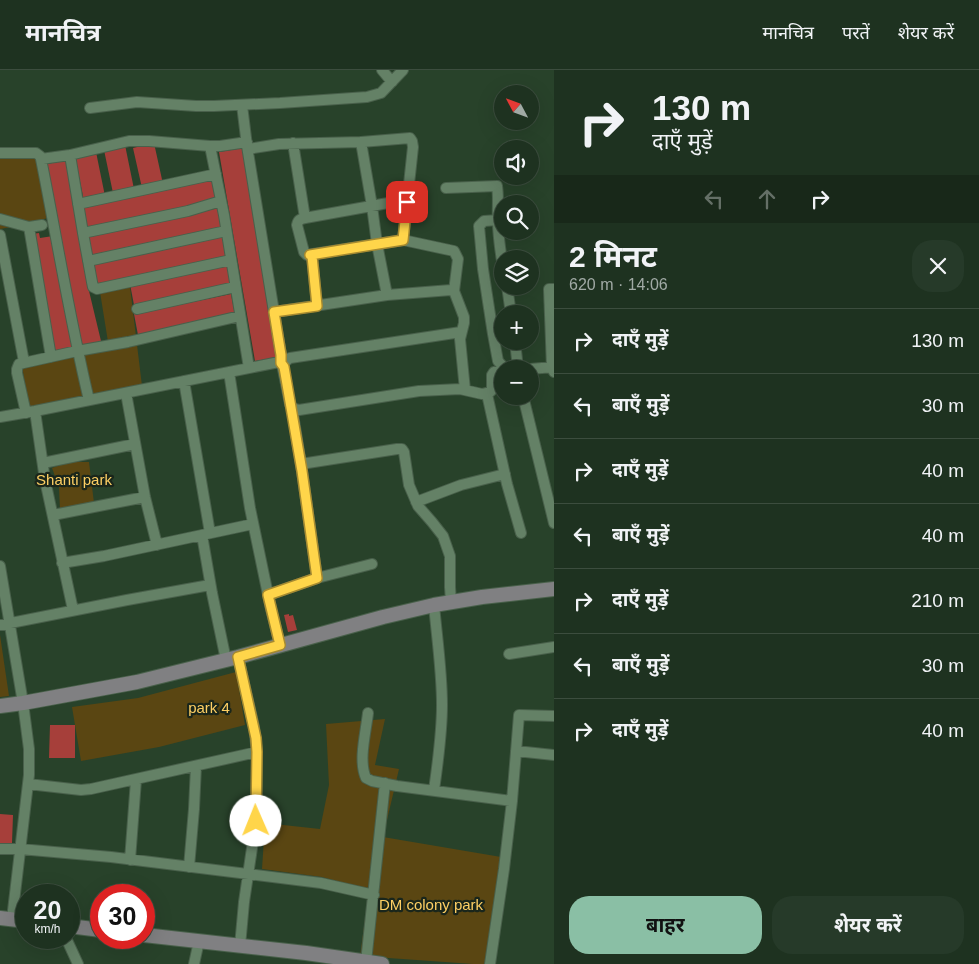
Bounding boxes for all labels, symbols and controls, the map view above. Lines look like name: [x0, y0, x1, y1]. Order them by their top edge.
text: मानचित्र: [25, 19, 101, 46]
text: मानचित्र: [762, 23, 814, 43]
text: परतें: [842, 23, 870, 43]
text: शेयर करें: [898, 23, 954, 43]
north arrow: [494, 85, 539, 130]
map controls: [494, 85, 539, 405]
text: 130 m: [652, 88, 751, 127]
icon: right: [569, 90, 634, 155]
text: दाएँ मुड़ें: [652, 129, 713, 154]
button: sound: [494, 140, 539, 185]
pin: [386, 181, 428, 223]
icon: left: [700, 185, 728, 213]
icon: ahead: [753, 185, 781, 213]
icon: right: [806, 185, 834, 213]
icon: arrive: [393, 188, 421, 216]
button: search: [494, 195, 539, 240]
text: 2 मिनट: [569, 240, 657, 273]
button: close: [912, 240, 964, 292]
button: layers: [494, 250, 539, 295]
text: 620 m · 14:06: [569, 276, 668, 293]
button: +: [494, 305, 539, 350]
icon: right: [569, 327, 597, 355]
text: दाएँ मुड़ें: [612, 329, 668, 350]
text: 130 m: [911, 330, 964, 351]
button: −: [494, 360, 539, 405]
icon: left: [569, 392, 597, 420]
text: बाएँ मुड़ें: [612, 394, 669, 415]
text: 30 m: [922, 395, 964, 416]
icon: right: [569, 457, 597, 485]
text: दाएँ मुड़ें: [612, 459, 668, 480]
text: 40 m: [922, 460, 964, 481]
park label: Shanti park: [36, 471, 112, 488]
icon: left: [569, 522, 597, 550]
text: बाएँ मुड़ें: [612, 524, 669, 545]
text: 40 m: [922, 525, 964, 546]
icon: right: [569, 587, 597, 615]
text: दाएँ मुड़ें: [612, 589, 668, 610]
text: 210 m: [911, 590, 964, 611]
icon: left: [569, 652, 597, 680]
text: बाएँ मुड़ें: [612, 654, 669, 675]
text: 30 m: [922, 655, 964, 676]
park label: park 4: [188, 699, 230, 716]
icon: right: [569, 717, 597, 745]
text: दाएँ मुड़ें: [612, 719, 668, 740]
text: 40 m: [922, 720, 964, 741]
position arrow: [229, 794, 281, 846]
speed limit sign: 30: [90, 884, 155, 949]
text: 20: [34, 896, 61, 924]
park label: DM colony park: [379, 896, 484, 913]
button: बाहर: [569, 896, 762, 954]
button: शेयर करें: [772, 896, 964, 954]
text: km/h: [34, 922, 61, 936]

